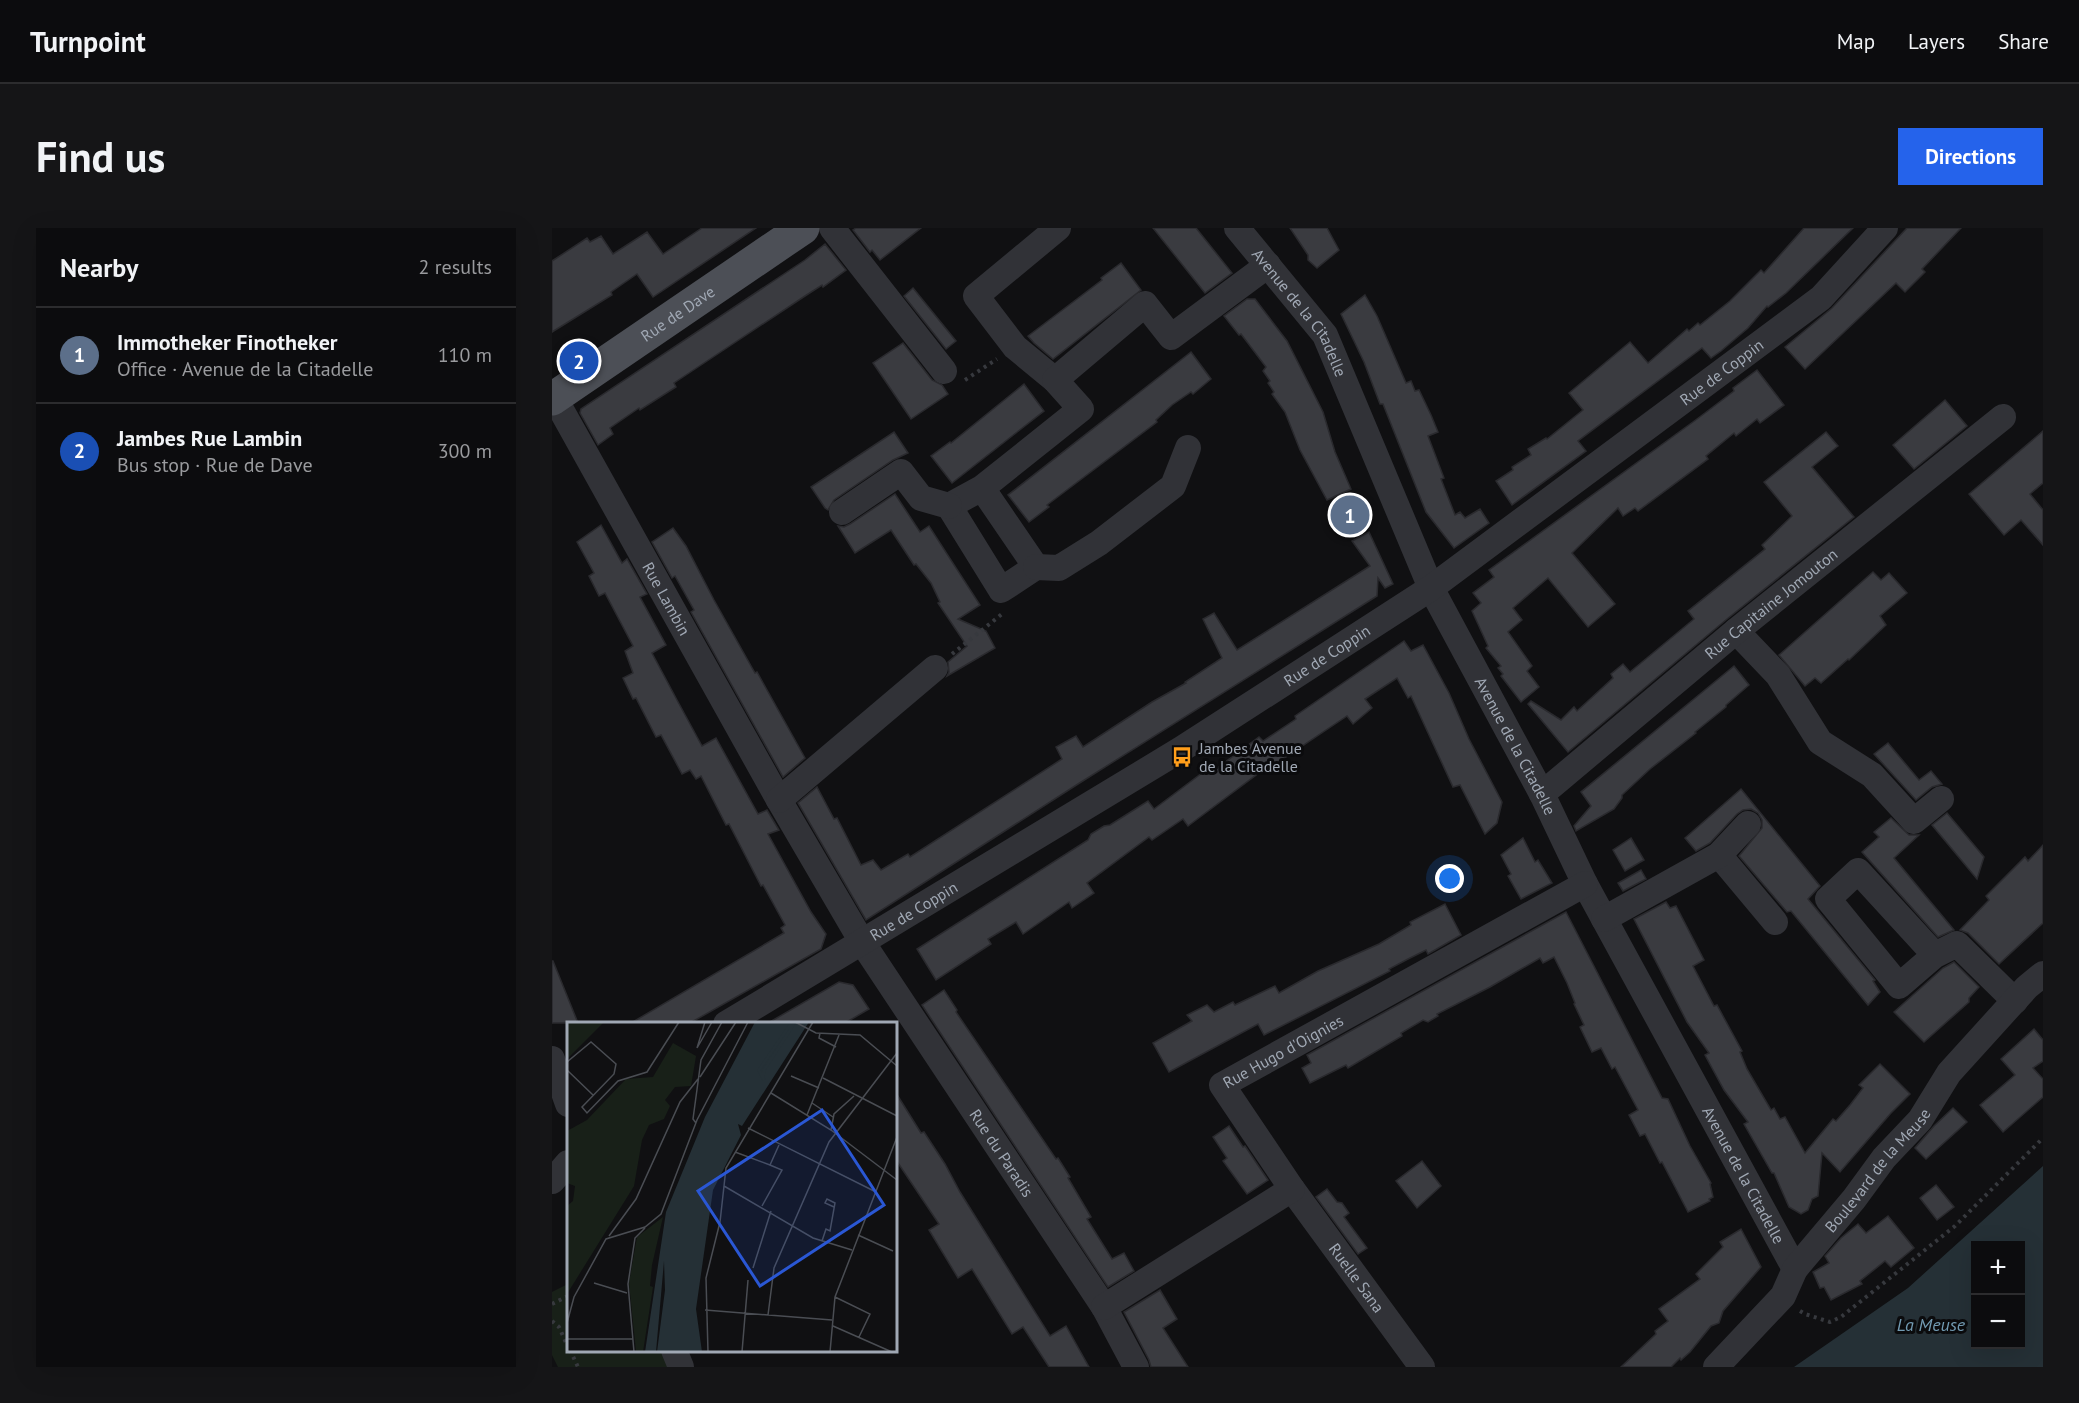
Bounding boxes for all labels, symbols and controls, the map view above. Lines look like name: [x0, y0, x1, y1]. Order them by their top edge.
text: Turnpoint: [30, 23, 146, 60]
text: Map: [1837, 28, 1875, 55]
text: Layers: [1908, 28, 1965, 55]
text: Share: [1998, 28, 2049, 55]
button: Directions: [1898, 128, 2043, 185]
text: Find us: [36, 129, 165, 184]
street label: Avenue de la Citadelle: [1248, 244, 1351, 380]
text: Nearby: [60, 251, 138, 284]
text: 2 results: [419, 254, 492, 280]
street label: Rue de Dave: [637, 281, 719, 346]
text: Immotheker Finotheker: [117, 328, 338, 356]
street label: Rue de Coppin: [1676, 334, 1767, 410]
pin: 2: [560, 338, 598, 384]
text: 1: [74, 342, 85, 368]
text: 110 m: [438, 342, 492, 368]
text: Office · Avenue de la Citadelle: [117, 356, 373, 382]
text: Jambes Rue Lambin: [117, 424, 302, 452]
text: 2: [74, 438, 85, 464]
text: 300 m: [438, 438, 492, 464]
text: Bus stop · Rue de Dave: [117, 452, 313, 478]
pin: 1: [1330, 492, 1370, 538]
street label: Rue Capitaine Jomouton: [1701, 544, 1841, 663]
street label: Rue Lambin: [638, 558, 695, 639]
street label: Rue de Coppin: [1280, 620, 1374, 690]
street label: Avenue de la Citadelle: [1471, 673, 1560, 818]
place label: Jambes Avenue de la Citadelle: [1198, 738, 1302, 776]
bus stop icon: Jambes Avenue de la Citadelle: [1170, 745, 1194, 769]
your location: [1435, 864, 1464, 893]
street label: Rue de Coppin: [866, 877, 961, 945]
street label: Rue Hugo d'Oignies: [1219, 1010, 1347, 1093]
inset map: [567, 1022, 897, 1352]
street label: Avenue de la Citadelle: [1698, 1103, 1789, 1247]
street label: Rue du Paradis: [965, 1105, 1038, 1201]
street label: Boulevard de la Meuse: [1820, 1105, 1935, 1236]
street label: Ruelle Sana: [1325, 1239, 1389, 1316]
map controls: [1971, 1241, 2025, 1349]
button: +: [1971, 1241, 2025, 1295]
button: −: [1971, 1295, 2025, 1349]
water label: La Meuse: [1897, 1313, 1966, 1336]

